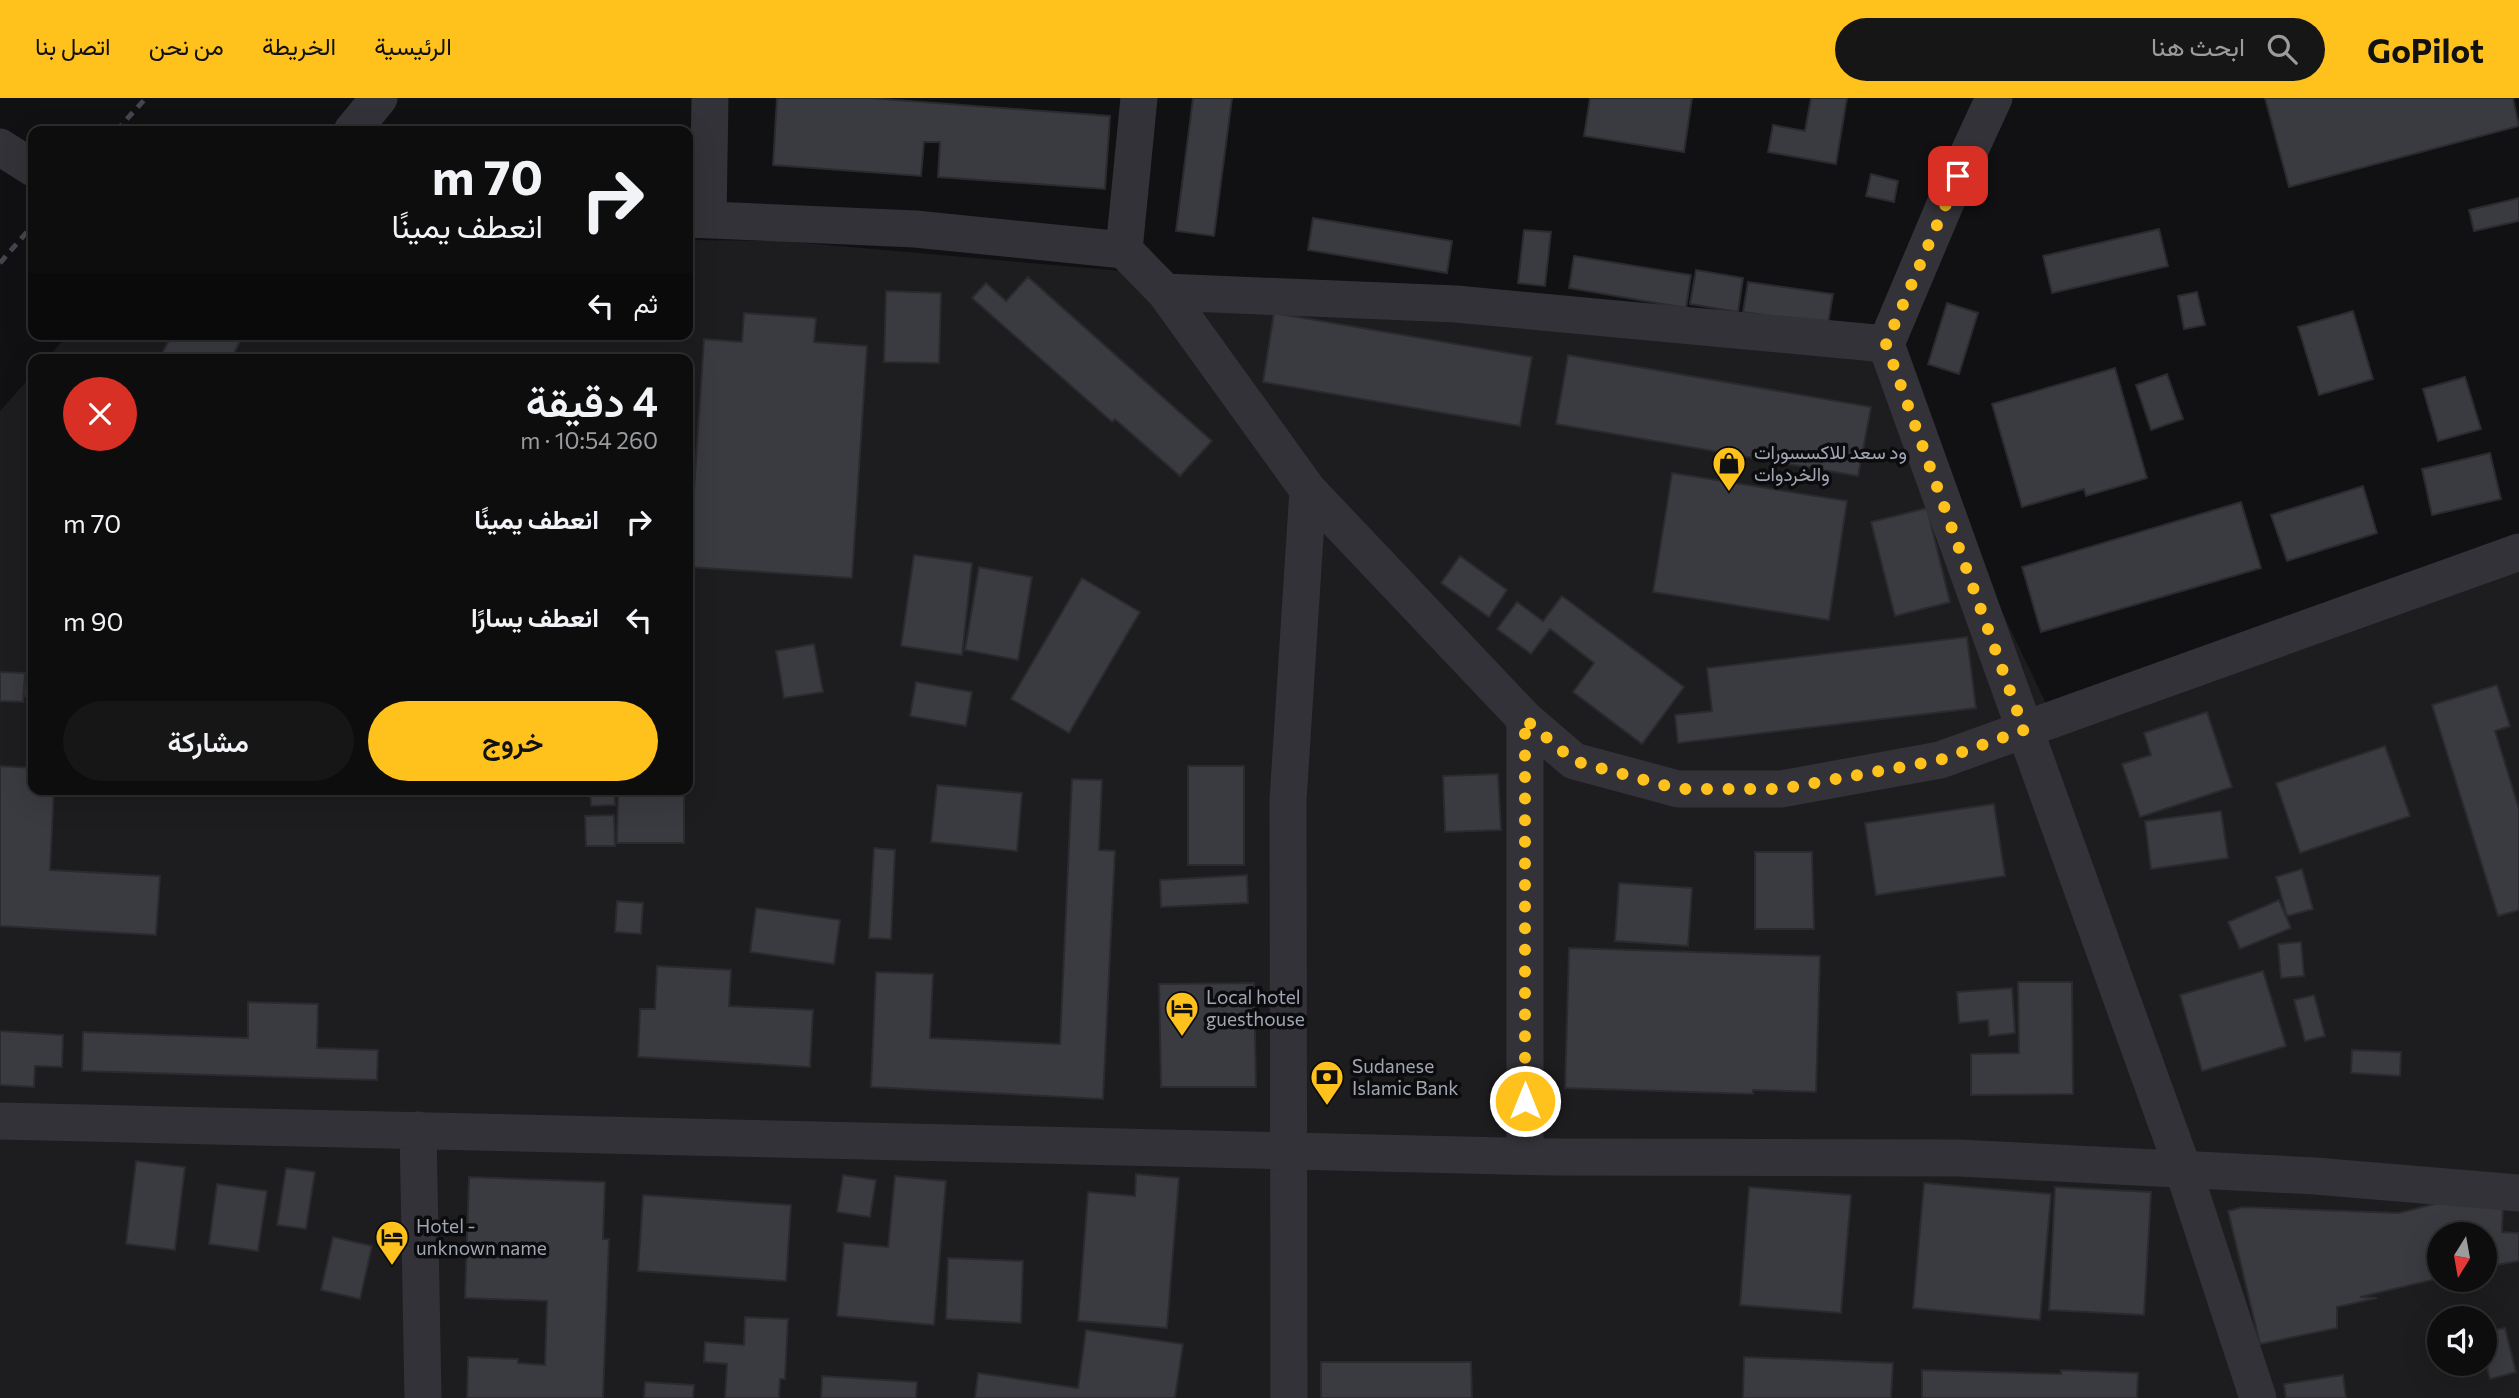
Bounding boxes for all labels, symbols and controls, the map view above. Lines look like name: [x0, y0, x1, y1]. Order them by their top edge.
search box: [1835, 18, 2325, 81]
text: GoPilot: [2367, 29, 2484, 70]
text: ابحث هنا: [2151, 30, 2245, 61]
icon: search: [2263, 30, 2301, 68]
text: اتصل بنا: [35, 31, 111, 60]
text: من نحن: [149, 31, 224, 60]
text: الخريطة: [262, 31, 336, 60]
text: الرئيسية: [374, 31, 452, 60]
text: 70 m: [432, 145, 543, 205]
pin: [1928, 146, 1988, 206]
icon: right: [567, 154, 658, 245]
icon: arrive: [1939, 157, 1977, 195]
text: انعطف يمينًا: [392, 205, 543, 245]
icon: left: [582, 287, 620, 325]
text: ثم: [634, 287, 658, 318]
text: 4 دقيقة: [526, 374, 658, 426]
button: close: [63, 377, 137, 451]
text: 260 m · 10:54: [520, 426, 658, 454]
place label: ود سعد للاكسسورات والخردوات: [1754, 440, 1907, 486]
shop icon: ود سعد للاكسسورات والخردوات: [1710, 444, 1748, 493]
text: انعطف يمينًا: [474, 503, 599, 534]
icon: right: [620, 503, 658, 541]
text: 70 m: [63, 507, 121, 538]
text: انعطف يسارًا: [471, 601, 599, 632]
icon: left: [620, 601, 658, 639]
text: 90 m: [63, 605, 123, 636]
button: مشاركة: [63, 701, 354, 781]
button: خروج: [368, 701, 658, 781]
place label: Local hotel guesthouse: [1206, 985, 1305, 1030]
hotel icon: Local hotel guesthouse: [1163, 989, 1201, 1038]
place label: Sudanese Islamic Bank: [1352, 1054, 1459, 1099]
bank icon: Sudanese Islamic Bank: [1308, 1058, 1346, 1107]
position arrow: [1488, 1064, 1562, 1138]
place label: Hotel - unknown name: [416, 1214, 547, 1259]
hotel icon: Hotel - unknown name: [373, 1218, 411, 1267]
north arrow: [2427, 1222, 2497, 1292]
map controls: [2427, 1222, 2497, 1376]
button: sound: [2427, 1306, 2497, 1376]

